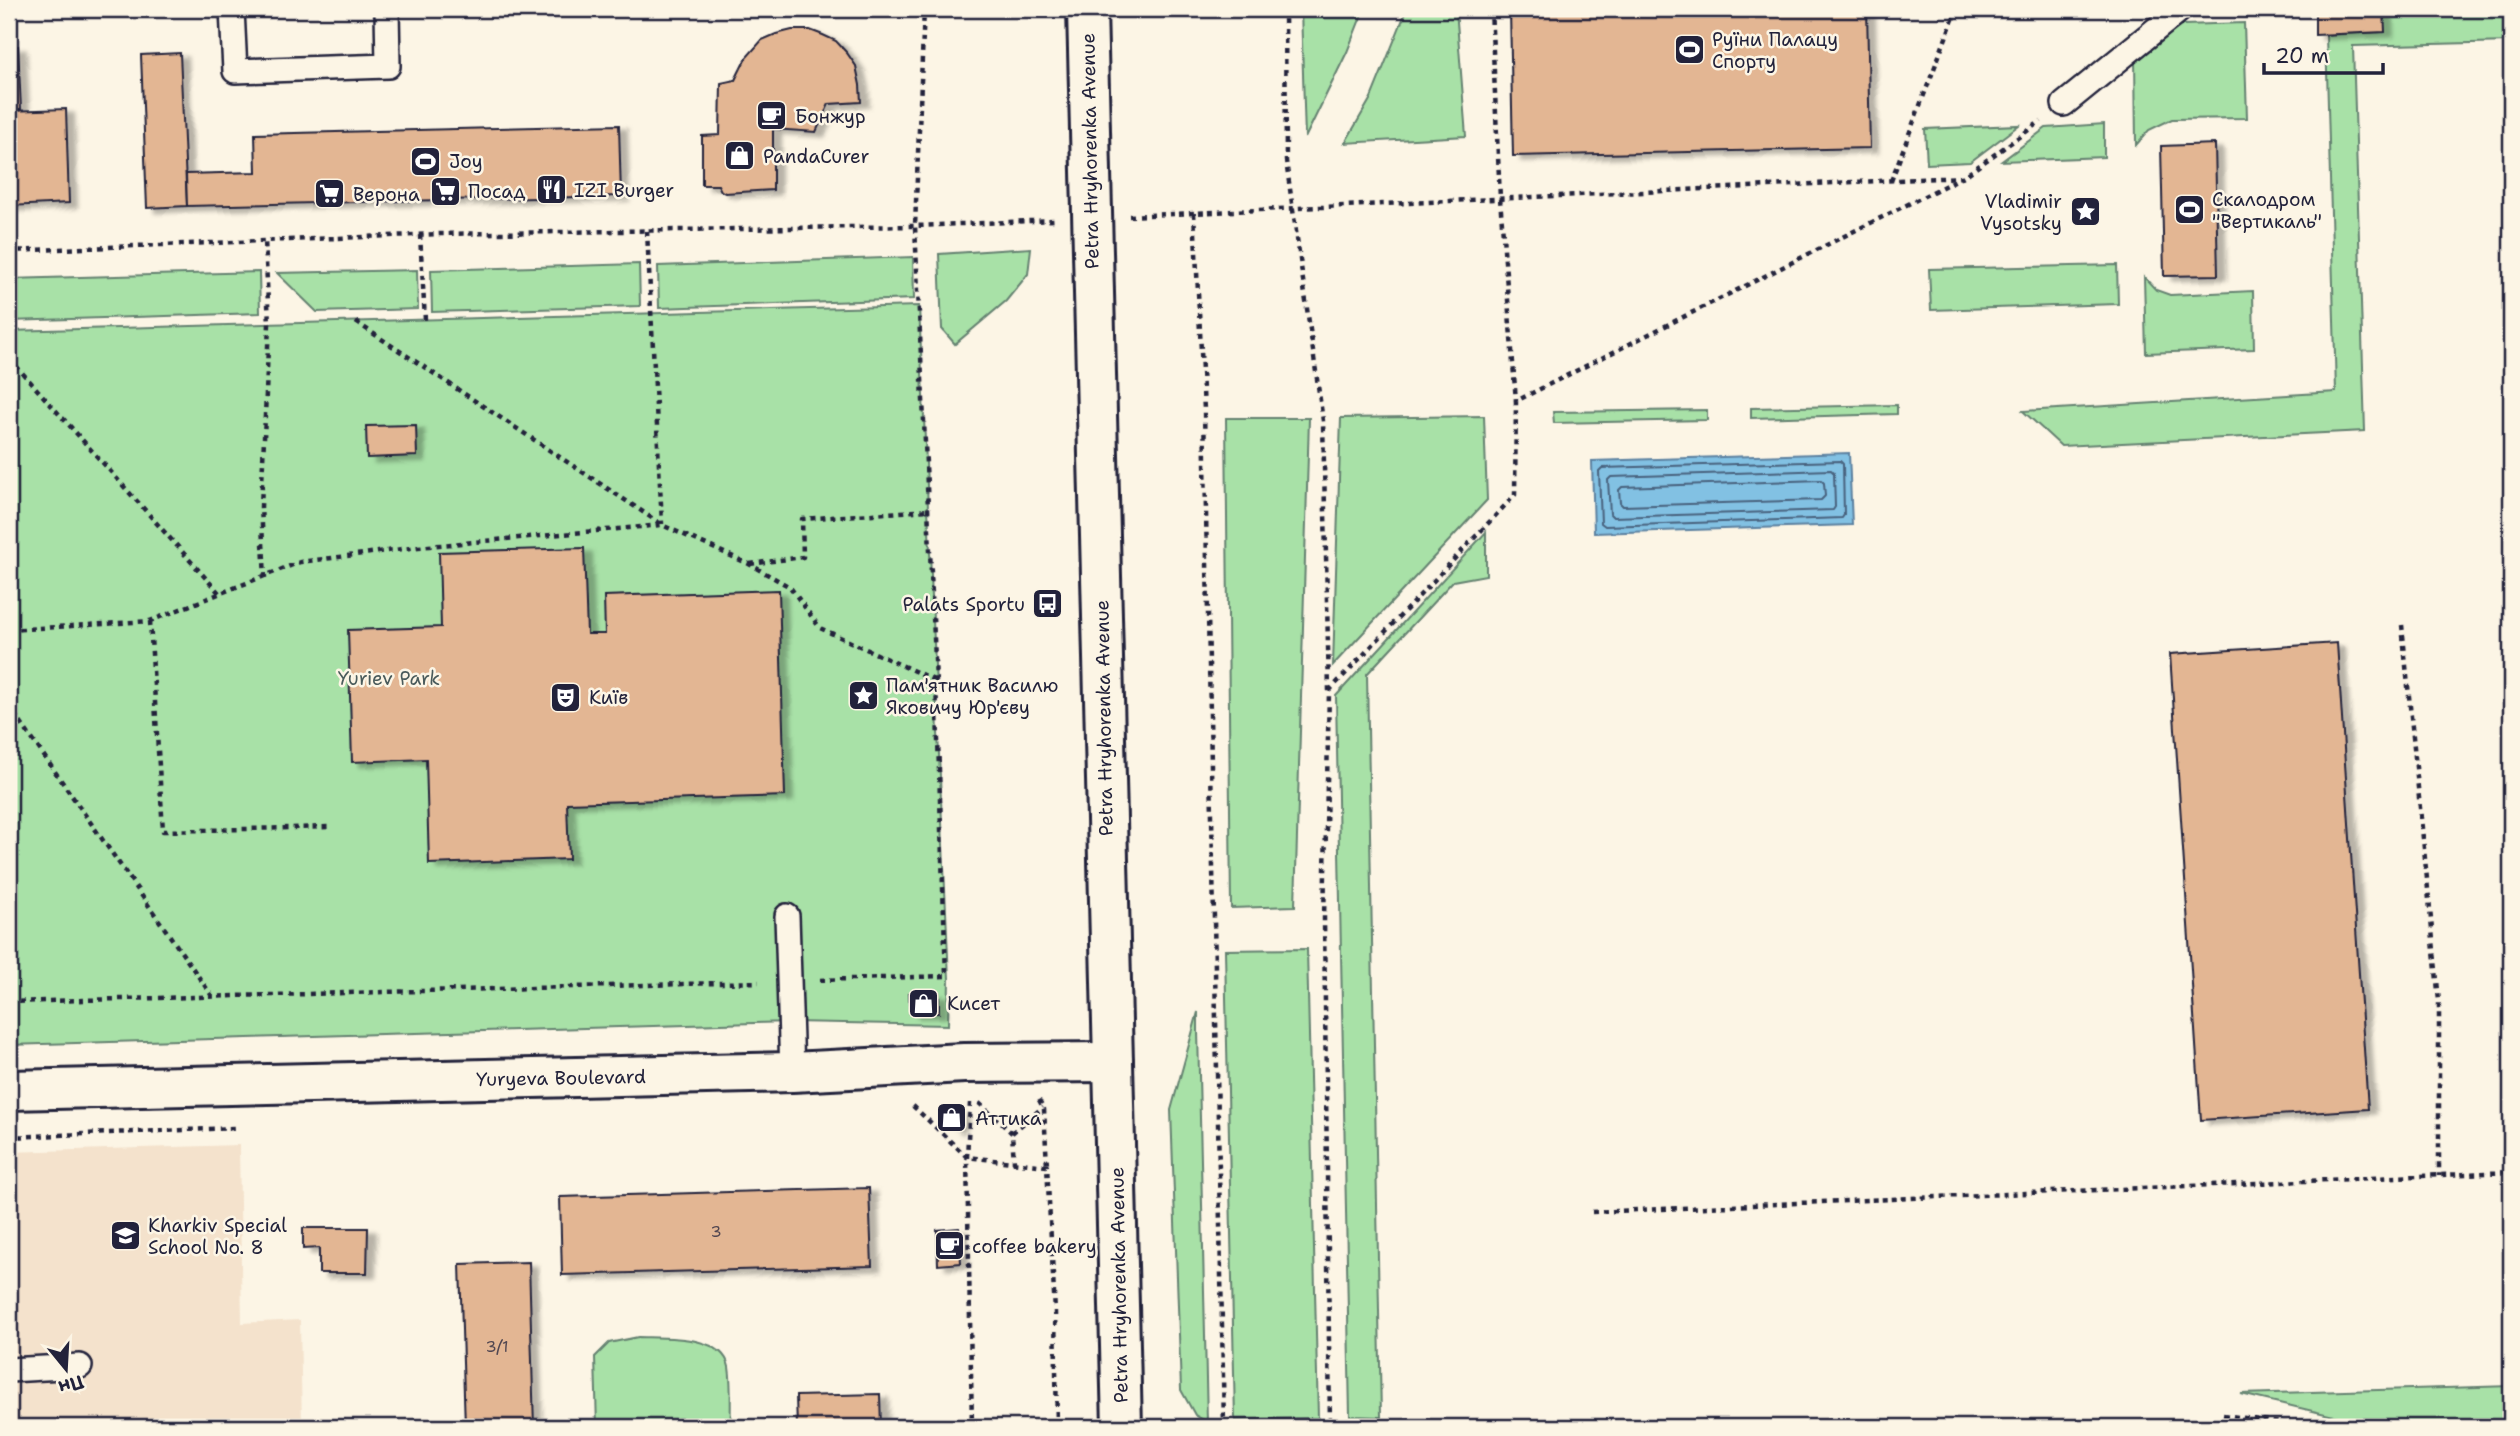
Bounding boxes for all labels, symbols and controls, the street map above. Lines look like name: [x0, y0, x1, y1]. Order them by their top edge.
place label: Руїни Палацу Спорту: [1712, 27, 1838, 74]
scale bar: [2264, 32, 2384, 76]
street label: Petra Hryhorenka Avenue: [1075, 33, 1105, 269]
sports icon: Руїни Палацу Спорту: [1672, 33, 1706, 67]
text: 20 m: [2275, 42, 2329, 70]
cafe icon: Бонжур: [755, 99, 789, 133]
place label: Бонжур: [795, 104, 866, 129]
shop icon: PandaCurer: [723, 139, 757, 173]
sports icon: Joy: [409, 144, 443, 178]
place label: PandaCurer: [763, 144, 869, 169]
place label: Joy: [449, 149, 483, 174]
restaurant icon: IZI Burger: [534, 173, 568, 207]
supermarket icon: Посад: [428, 174, 462, 208]
supermarket icon: Верона: [313, 177, 347, 211]
place label: IZI Burger: [574, 178, 674, 203]
place label: Посад: [468, 179, 526, 204]
place label: Верона: [353, 182, 420, 207]
place label: Скалодром "Вертикаль": [2212, 187, 2322, 234]
place label: Vladimir Vysotsky: [1980, 189, 2062, 236]
sports icon: Скалодром "Вертикаль": [2172, 193, 2206, 227]
place icon: Vladimir Vysotsky: [2068, 195, 2102, 229]
bus stop icon: Palats Sportu: [1031, 587, 1065, 621]
place label: Palats Sportu: [902, 592, 1025, 617]
street label: Petra Hryhorenka Avenue: [1089, 600, 1119, 836]
park label: Yuriev Park: [338, 666, 440, 691]
place label: Пам'ятник Василю Яковичу Юр'єву: [886, 673, 1059, 720]
place icon: Пам'ятник Василю Яковичу Юр'єву: [846, 679, 880, 713]
theatre icon: Київ: [549, 680, 583, 714]
place label: Київ: [589, 685, 628, 710]
shop icon: Кисет: [907, 986, 941, 1020]
place label: Кисет: [947, 991, 1000, 1016]
street label: Yuryeva Boulevard: [476, 1064, 646, 1092]
shop icon: Аттика: [935, 1101, 969, 1135]
place label: Аттика: [975, 1106, 1042, 1131]
street label: Petra Hryhorenka Avenue: [1104, 1167, 1134, 1403]
place label: Kharkiv Special School No. 8: [148, 1213, 287, 1260]
school or university icon: Kharkiv Special School No. 8: [108, 1219, 142, 1253]
house number: 3: [710, 1221, 722, 1242]
cafe icon: coffee bakery: [932, 1229, 966, 1263]
place label: coffee bakery: [972, 1234, 1097, 1259]
north arrow: [32, 1334, 102, 1404]
house number: 3/1: [485, 1336, 509, 1357]
text: Пн: [55, 1369, 87, 1400]

